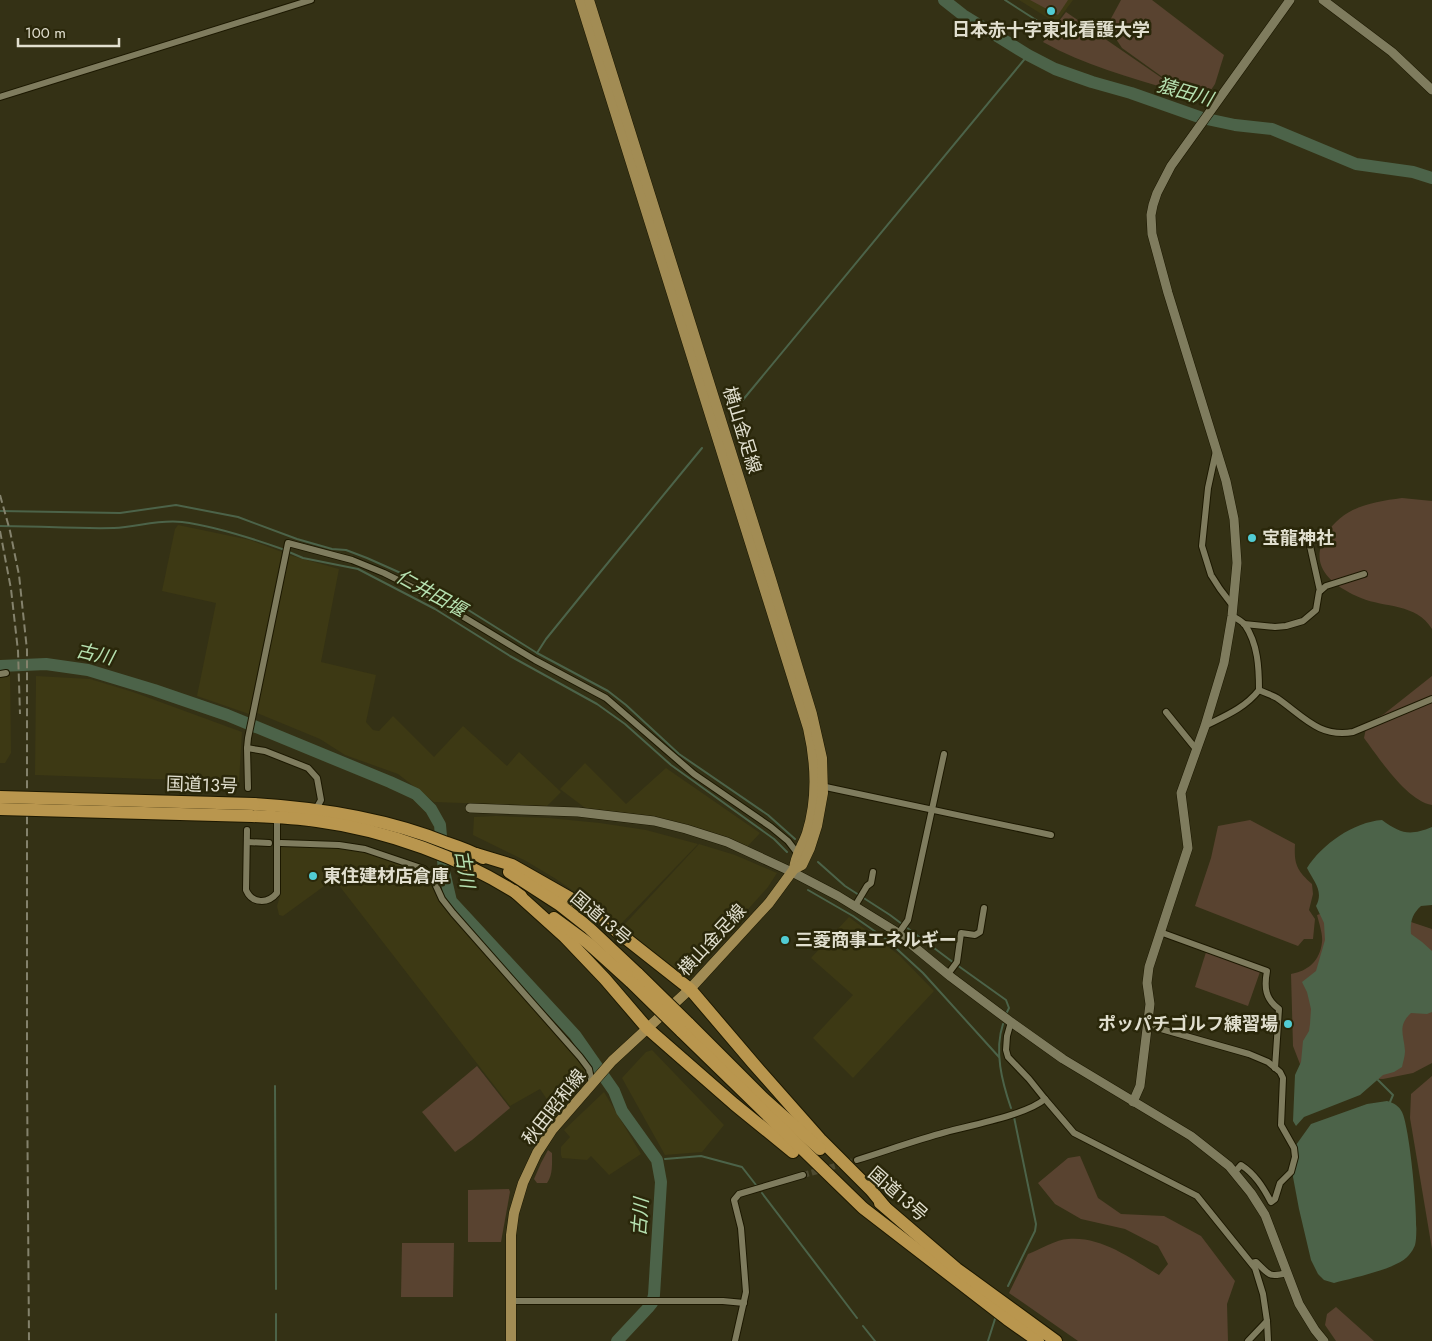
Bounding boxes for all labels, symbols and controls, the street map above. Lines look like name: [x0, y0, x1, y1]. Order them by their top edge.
marker: 日本赤十字東北看護大学: [1045, 5, 1057, 17]
scale bar: [18, 15, 119, 47]
place label: 日本赤十字東北看護大学: [952, 17, 1150, 43]
text: 100 m: [25, 22, 66, 44]
water label: 猿田川: [1154, 71, 1218, 113]
street label: 横山金足線: [716, 383, 768, 477]
place label: 宝龍神社: [1262, 525, 1334, 551]
marker: 宝龍神社: [1246, 532, 1258, 544]
water label: 仁井田堰: [391, 563, 473, 625]
water label: 古川: [73, 637, 118, 672]
street label: 国道13号: [166, 771, 238, 799]
water label: 古川: [449, 848, 482, 892]
place label: 東住建材店倉庫: [323, 863, 449, 889]
marker: 東住建材店倉庫: [307, 870, 319, 882]
street label: 国道13号: [565, 885, 637, 951]
street label: 横山金足線: [672, 898, 752, 982]
place label: 三菱商事エネルギー: [795, 927, 957, 953]
marker: 三菱商事エネルギー: [779, 934, 791, 946]
place label: ポッパチゴルフ練習場: [1098, 1011, 1278, 1037]
marker: ポッパチゴルフ練習場: [1282, 1018, 1294, 1030]
street label: 秋田昭和線: [516, 1064, 592, 1150]
street label: 国道13号: [862, 1161, 934, 1227]
water label: 古川: [625, 1195, 655, 1237]

